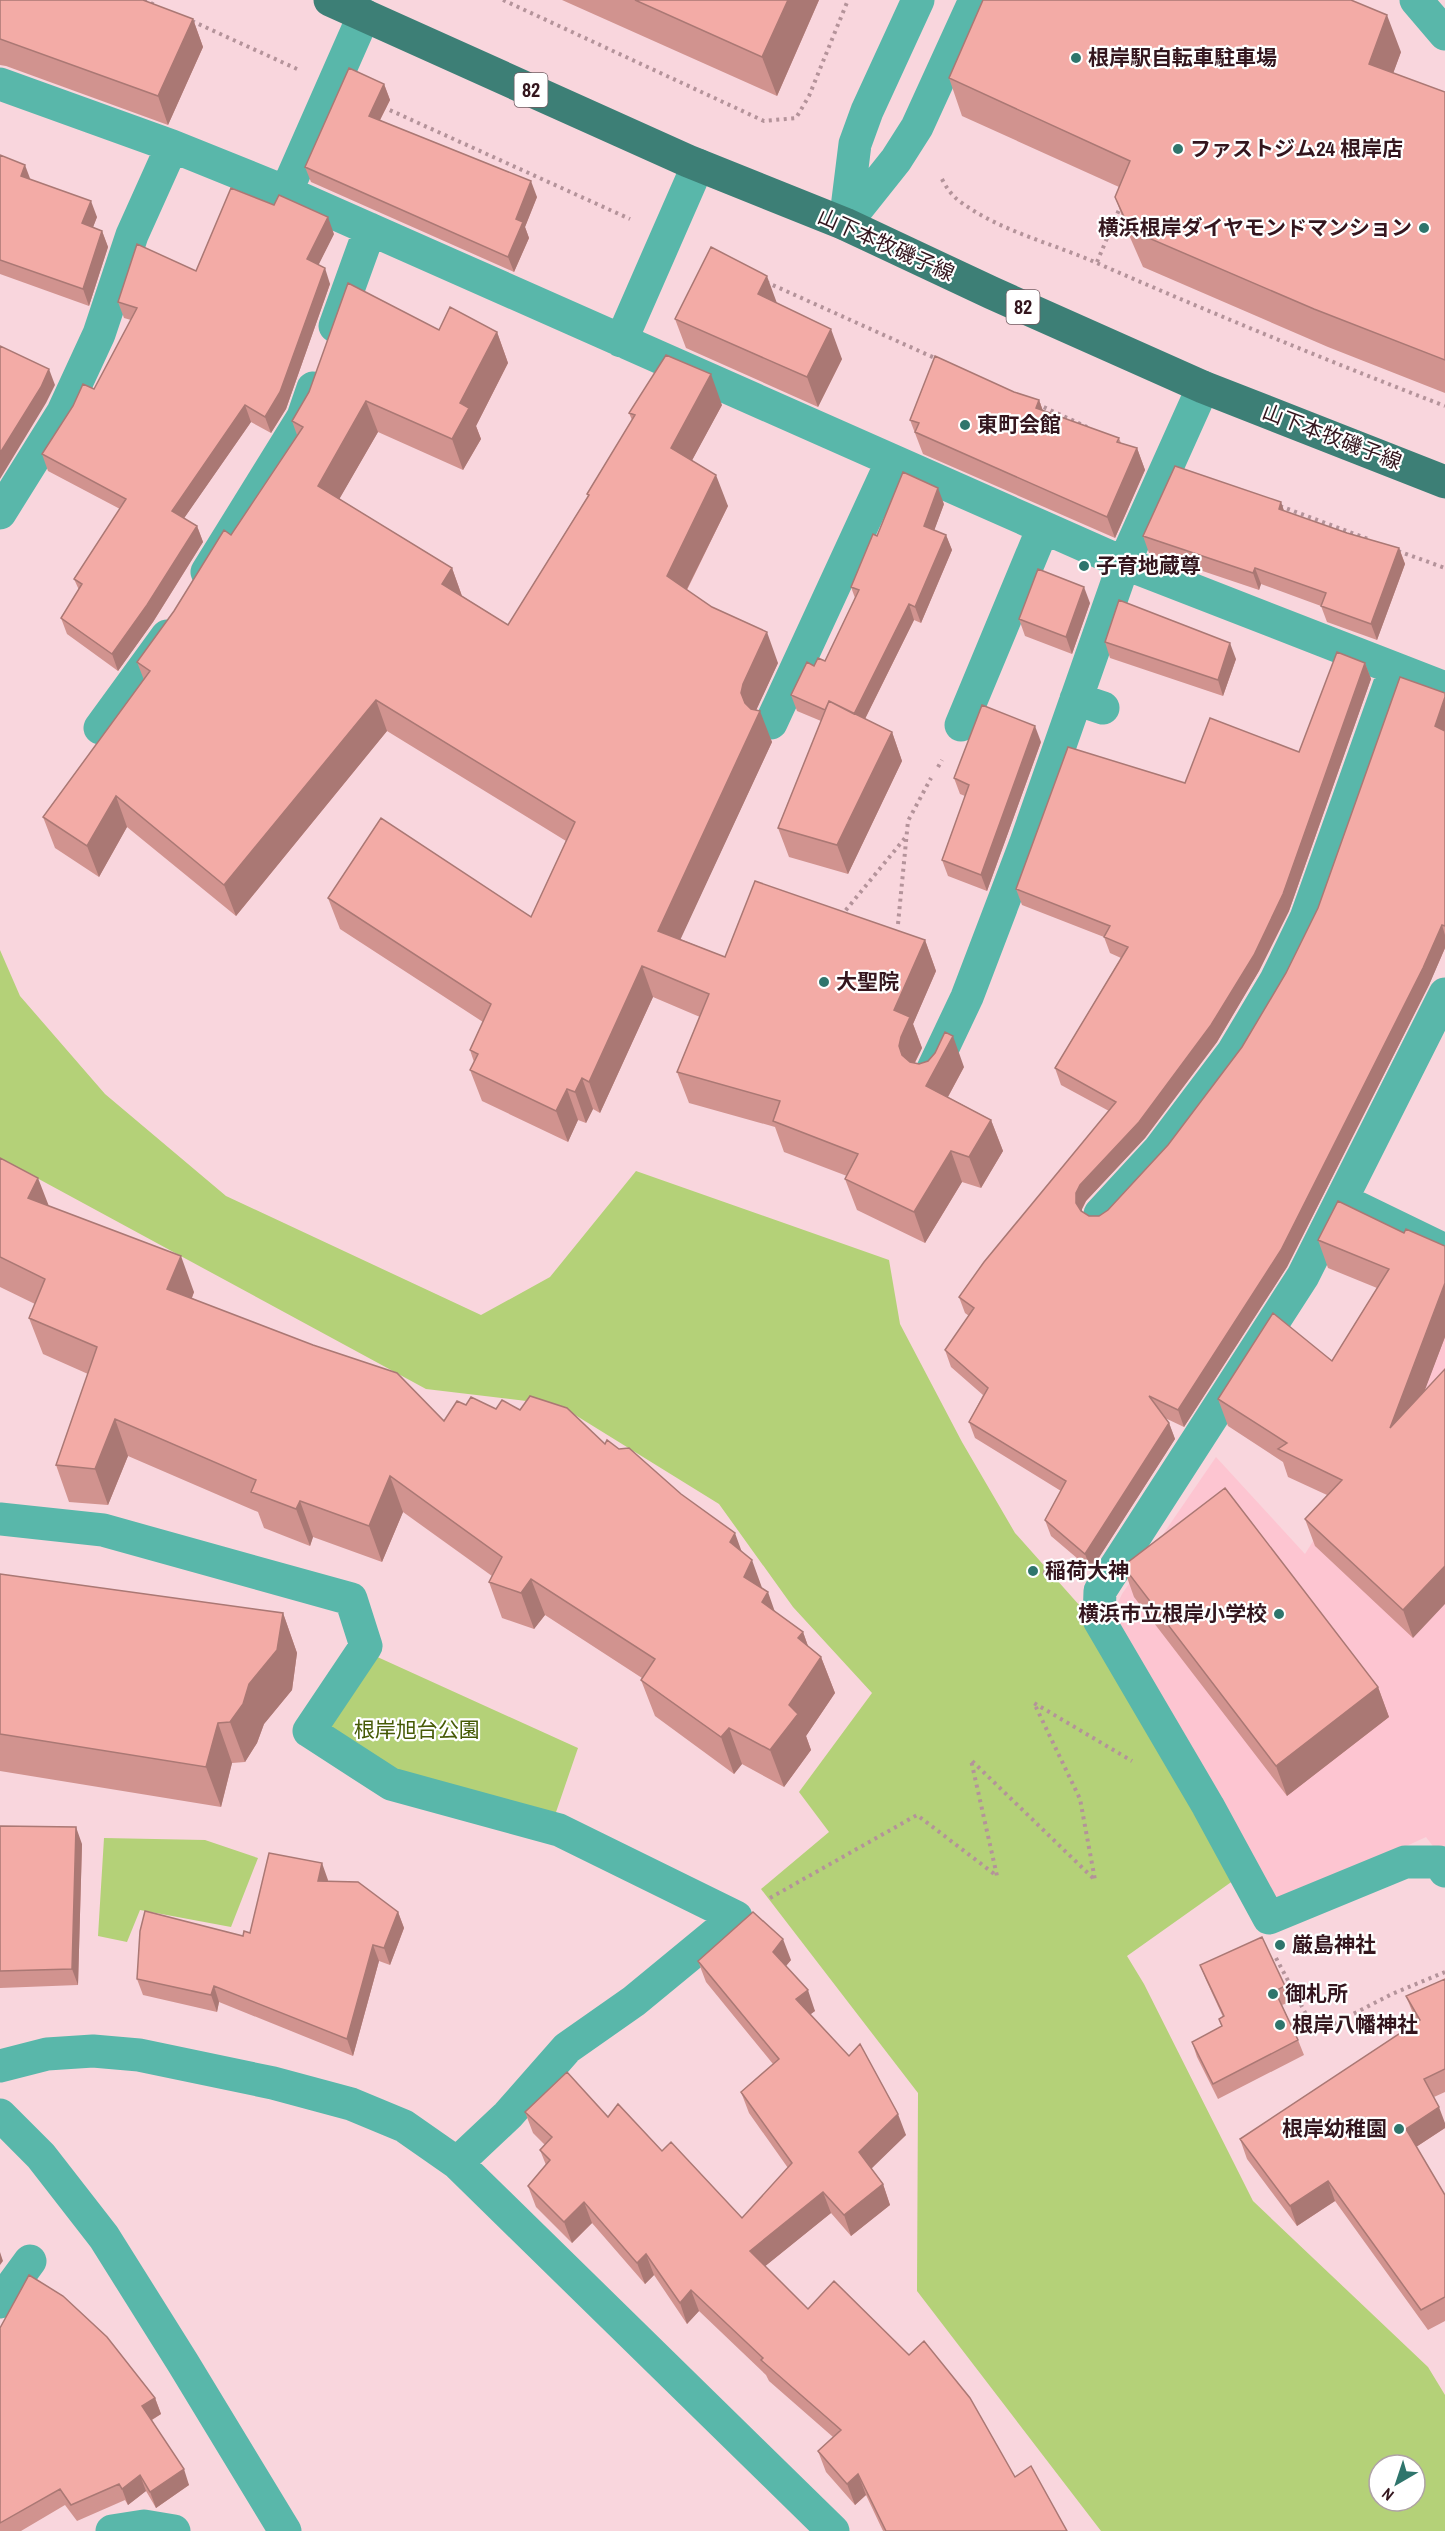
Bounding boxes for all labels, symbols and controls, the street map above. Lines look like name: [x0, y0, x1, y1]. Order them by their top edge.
place label: 根岸駅自転車駐車場: [1088, 43, 1277, 72]
marker: 根岸駅自転車駐車場: [1069, 51, 1083, 65]
road number: 82: [514, 73, 548, 107]
place label: ファストジム24 根岸店: [1190, 134, 1403, 163]
marker: ファストジム24 根岸店: [1171, 142, 1185, 156]
street label: 山下本牧磯子線: [813, 201, 959, 288]
place label: 横浜根岸ダイヤモンドマンション: [1098, 213, 1412, 242]
marker: 横浜根岸ダイヤモンドマンション: [1417, 221, 1431, 235]
road number: 82: [1006, 290, 1040, 324]
street label: 山下本牧磯子線: [1258, 397, 1406, 476]
place label: 東町会館: [977, 410, 1061, 439]
marker: 東町会館: [958, 418, 972, 432]
place label: 子育地蔵尊: [1096, 551, 1201, 580]
marker: 子育地蔵尊: [1077, 559, 1091, 573]
place label: 大聖院: [836, 967, 899, 996]
marker: 大聖院: [817, 975, 831, 989]
place label: 稲荷大神: [1045, 1556, 1129, 1585]
marker: 稲荷大神: [1026, 1564, 1040, 1578]
place label: 横浜市立根岸小学校: [1078, 1599, 1267, 1628]
marker: 横浜市立根岸小学校: [1272, 1607, 1286, 1621]
park label: 根岸旭台公園: [354, 1715, 480, 1744]
place label: 厳島神社: [1292, 1930, 1376, 1959]
marker: 厳島神社: [1273, 1938, 1287, 1952]
place label: 御札所: [1285, 1979, 1348, 2008]
marker: 御札所: [1266, 1987, 1280, 2001]
place label: 根岸八幡神社: [1292, 2010, 1418, 2039]
marker: 根岸八幡神社: [1273, 2018, 1287, 2032]
place label: 根岸幼稚園: [1282, 2114, 1387, 2143]
marker: 根岸幼稚園: [1392, 2122, 1406, 2136]
north arrow: [1367, 2453, 1427, 2513]
text: N: [1377, 2483, 1398, 2506]

